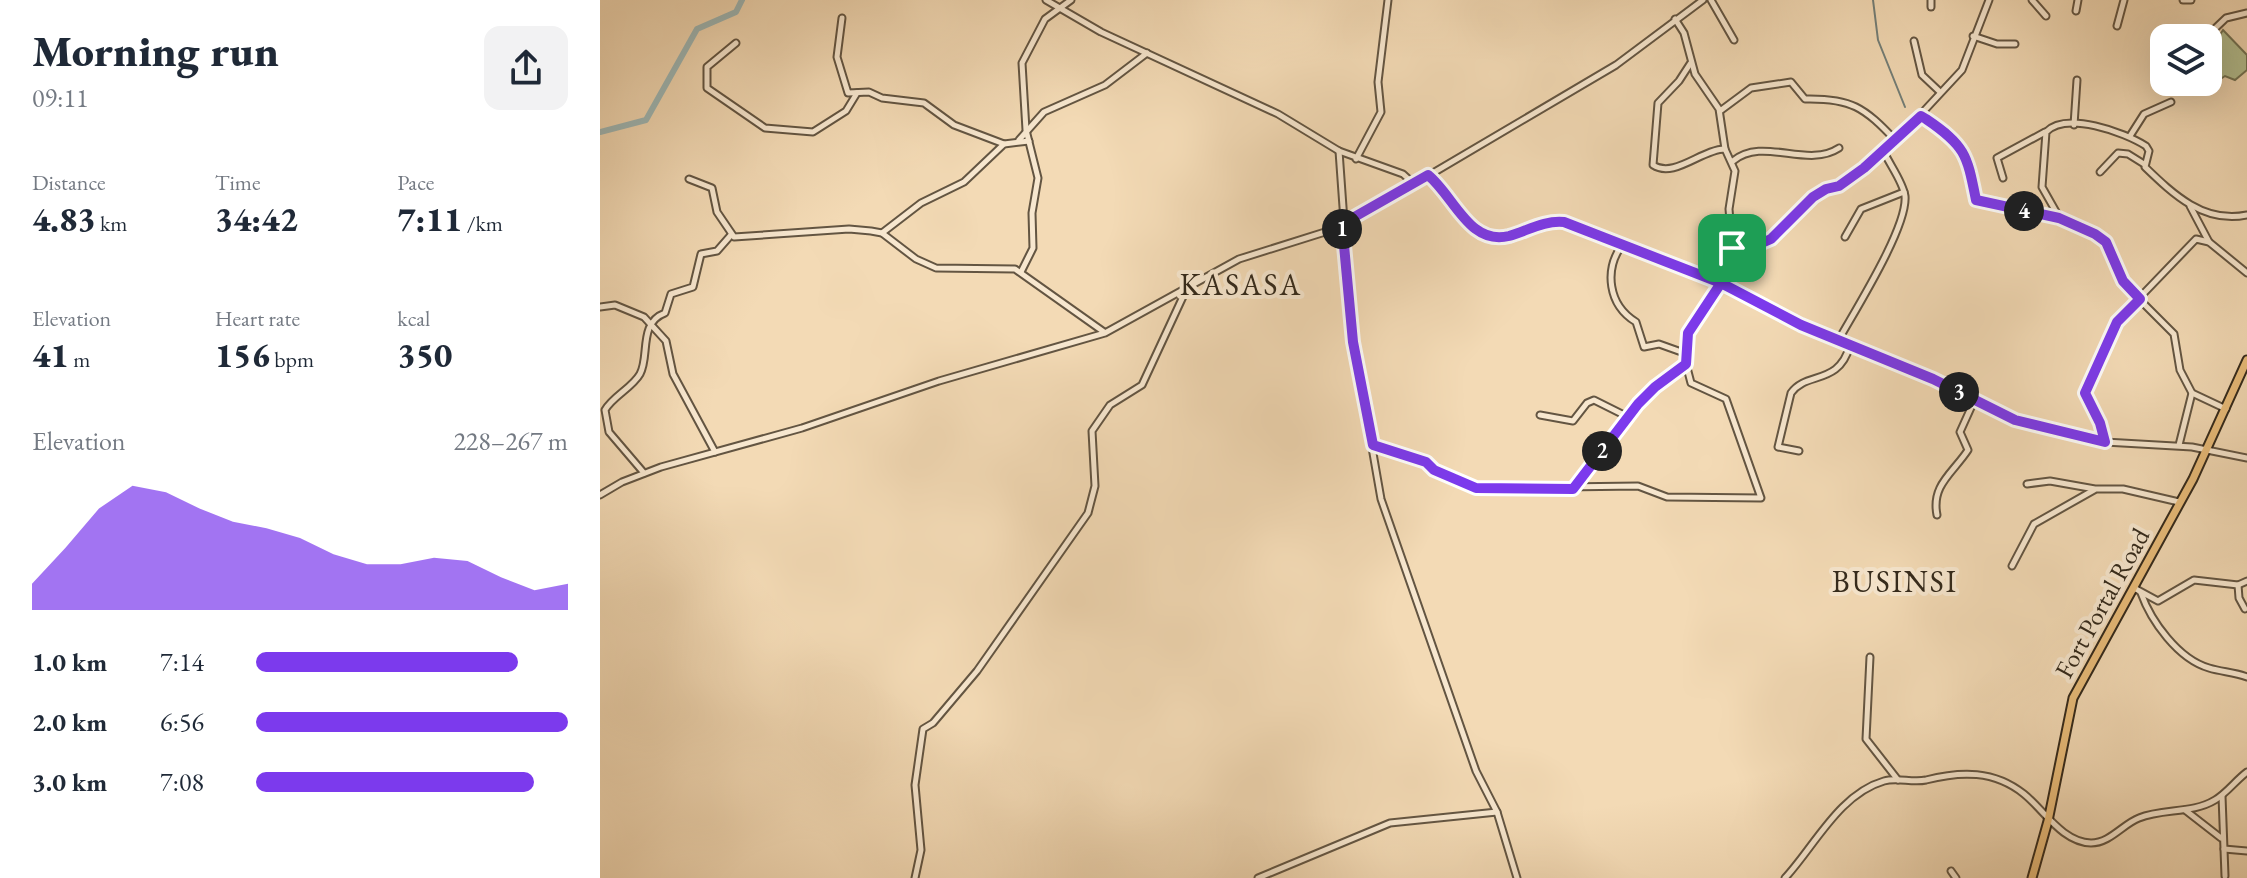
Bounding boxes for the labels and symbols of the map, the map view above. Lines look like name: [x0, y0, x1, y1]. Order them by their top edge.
pin: 4: [2004, 191, 2044, 231]
pin: 1: [1322, 209, 1362, 249]
pin: [1698, 214, 1766, 282]
district label: KASASA: [1180, 265, 1302, 304]
pin: 3: [1939, 372, 1979, 412]
pin: 2: [1582, 431, 1622, 471]
street label: Fort Portal Road: [2047, 521, 2158, 684]
district label: BUSINSI: [1832, 562, 1958, 601]

